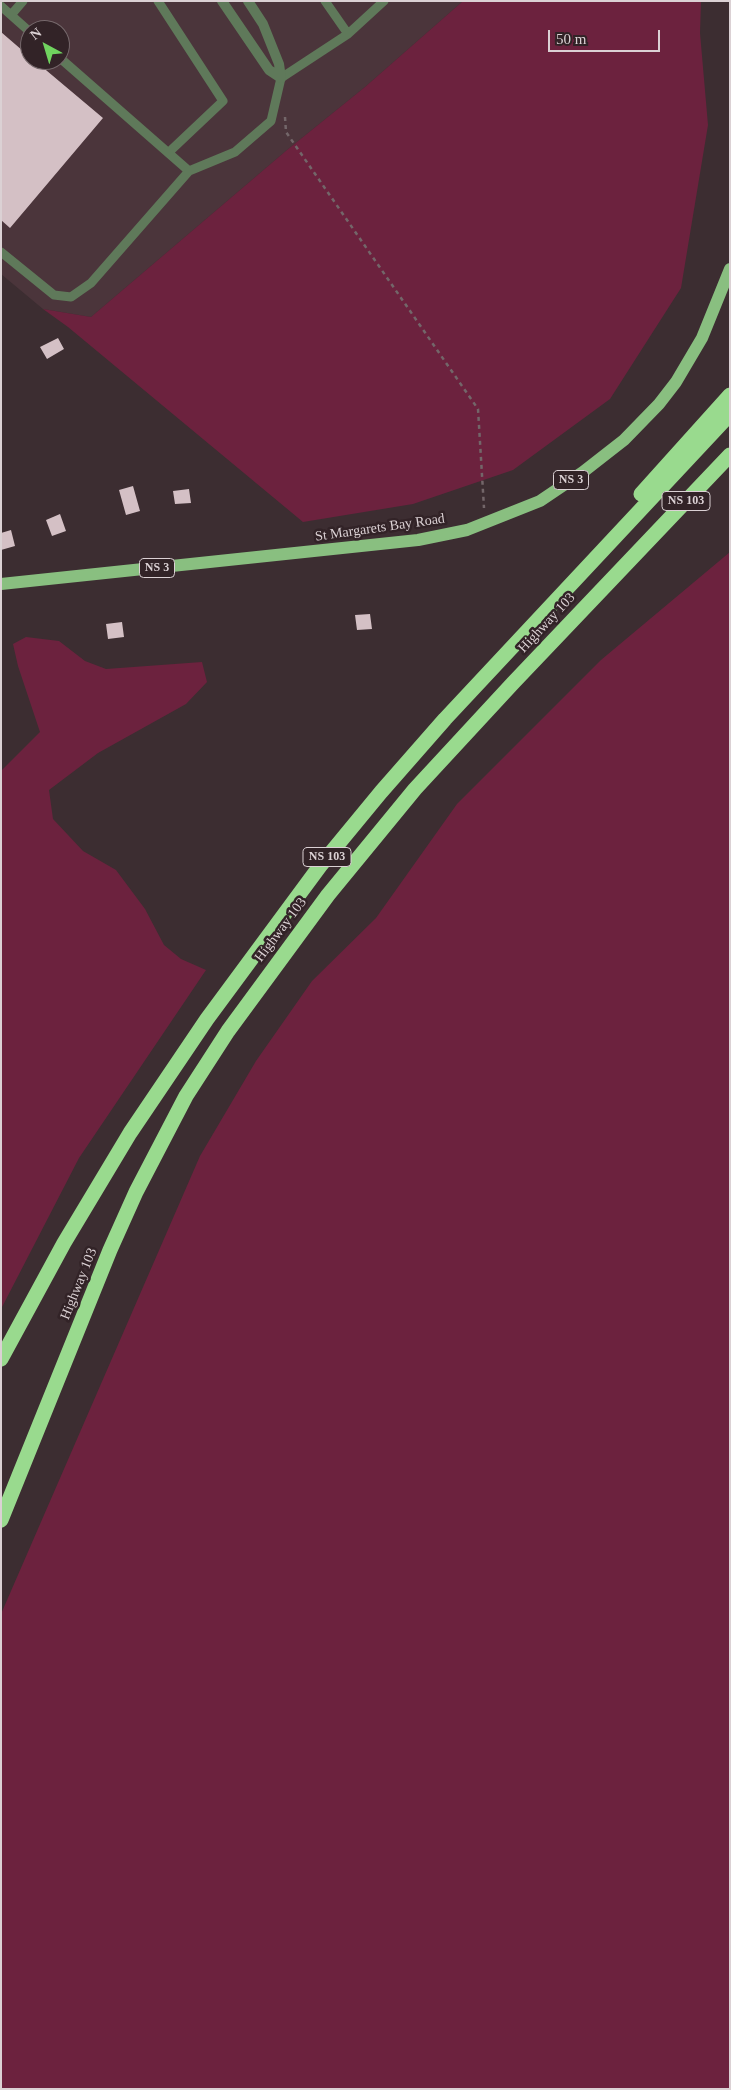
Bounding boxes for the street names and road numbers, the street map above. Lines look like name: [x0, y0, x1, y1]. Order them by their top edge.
road number: NS 3: [554, 470, 588, 490]
road number: NS 103: [662, 492, 710, 511]
street label: St Margarets Bay Road: [314, 511, 446, 545]
road number: NS 3: [140, 558, 174, 578]
street label: Highway 103: [515, 590, 579, 656]
road number: NS 103: [303, 848, 351, 866]
street label: Highway 103: [251, 895, 311, 965]
street label: Highway 103: [57, 1246, 101, 1322]

